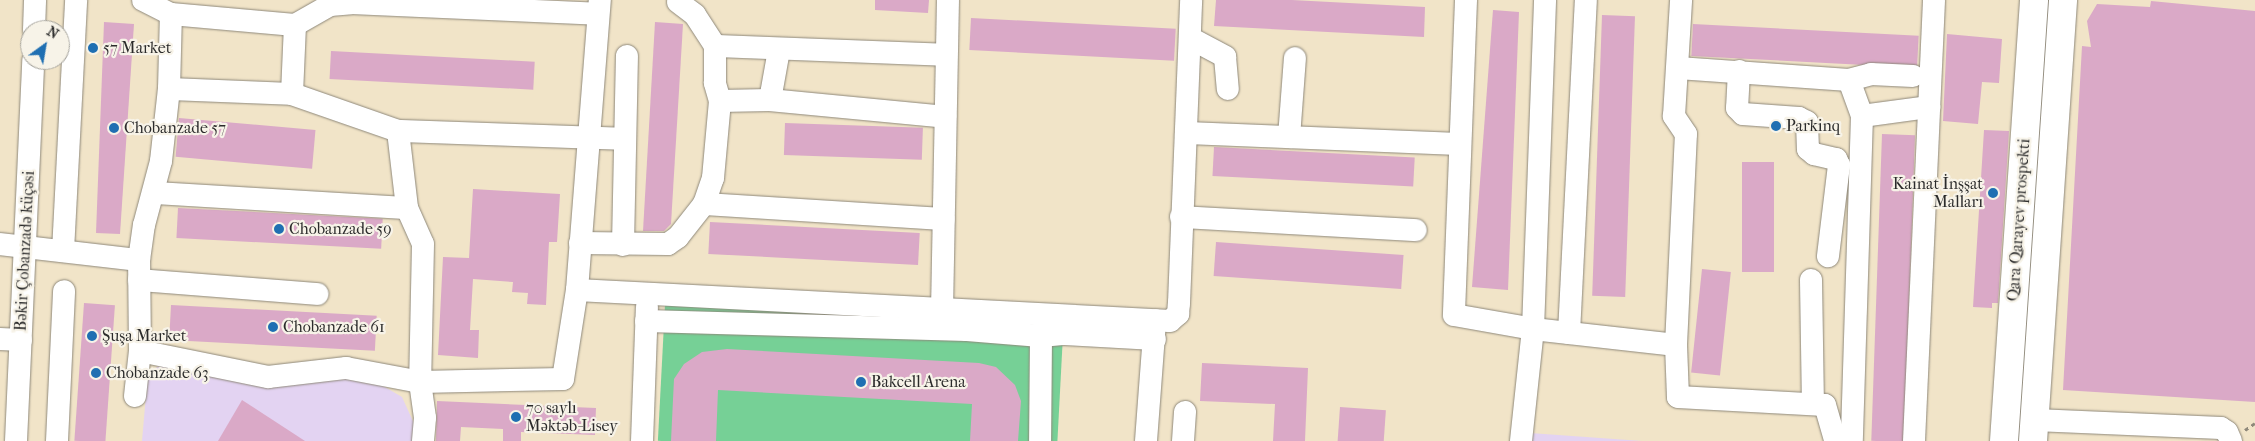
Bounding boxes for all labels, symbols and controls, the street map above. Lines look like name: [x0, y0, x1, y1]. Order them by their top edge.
north arrow: [20, 20, 70, 70]
text: N: [44, 23, 62, 43]
place label: 57 Market: [103, 38, 171, 58]
marker: 57 Market: [87, 42, 99, 54]
place label: Parkinq: [1786, 116, 1840, 136]
place label: Chobanzade 57: [124, 118, 226, 138]
marker: Parkinq: [1770, 120, 1782, 132]
marker: Chobanzade 57: [108, 122, 120, 134]
street label: Qara Qarayev prospekti: [2004, 138, 2034, 302]
street label: Bəkir Çobanzadə küçəsi: [11, 170, 39, 332]
place label: Kainat İnşşat Malları: [1893, 174, 1983, 212]
marker: Kainat İnşşat Malları: [1987, 187, 1999, 199]
place label: Chobanzade 59: [289, 219, 392, 239]
marker: Chobanzade 59: [273, 223, 285, 235]
place label: Chobanzade 61: [283, 317, 385, 337]
marker: Chobanzade 61: [267, 321, 279, 333]
place label: Şuşa Market: [102, 326, 186, 346]
marker: Şuşa Market: [86, 330, 98, 342]
place label: Chobanzade 63: [106, 363, 209, 383]
marker: Chobanzade 63: [90, 367, 102, 379]
place label: Bakcell Arena: [871, 372, 966, 392]
marker: Bakcell Arena: [855, 376, 867, 388]
place label: 70 saylı Məktəb-Lisey: [526, 398, 618, 436]
marker: 70 saylı Məktəb-Lisey: [510, 411, 522, 423]

